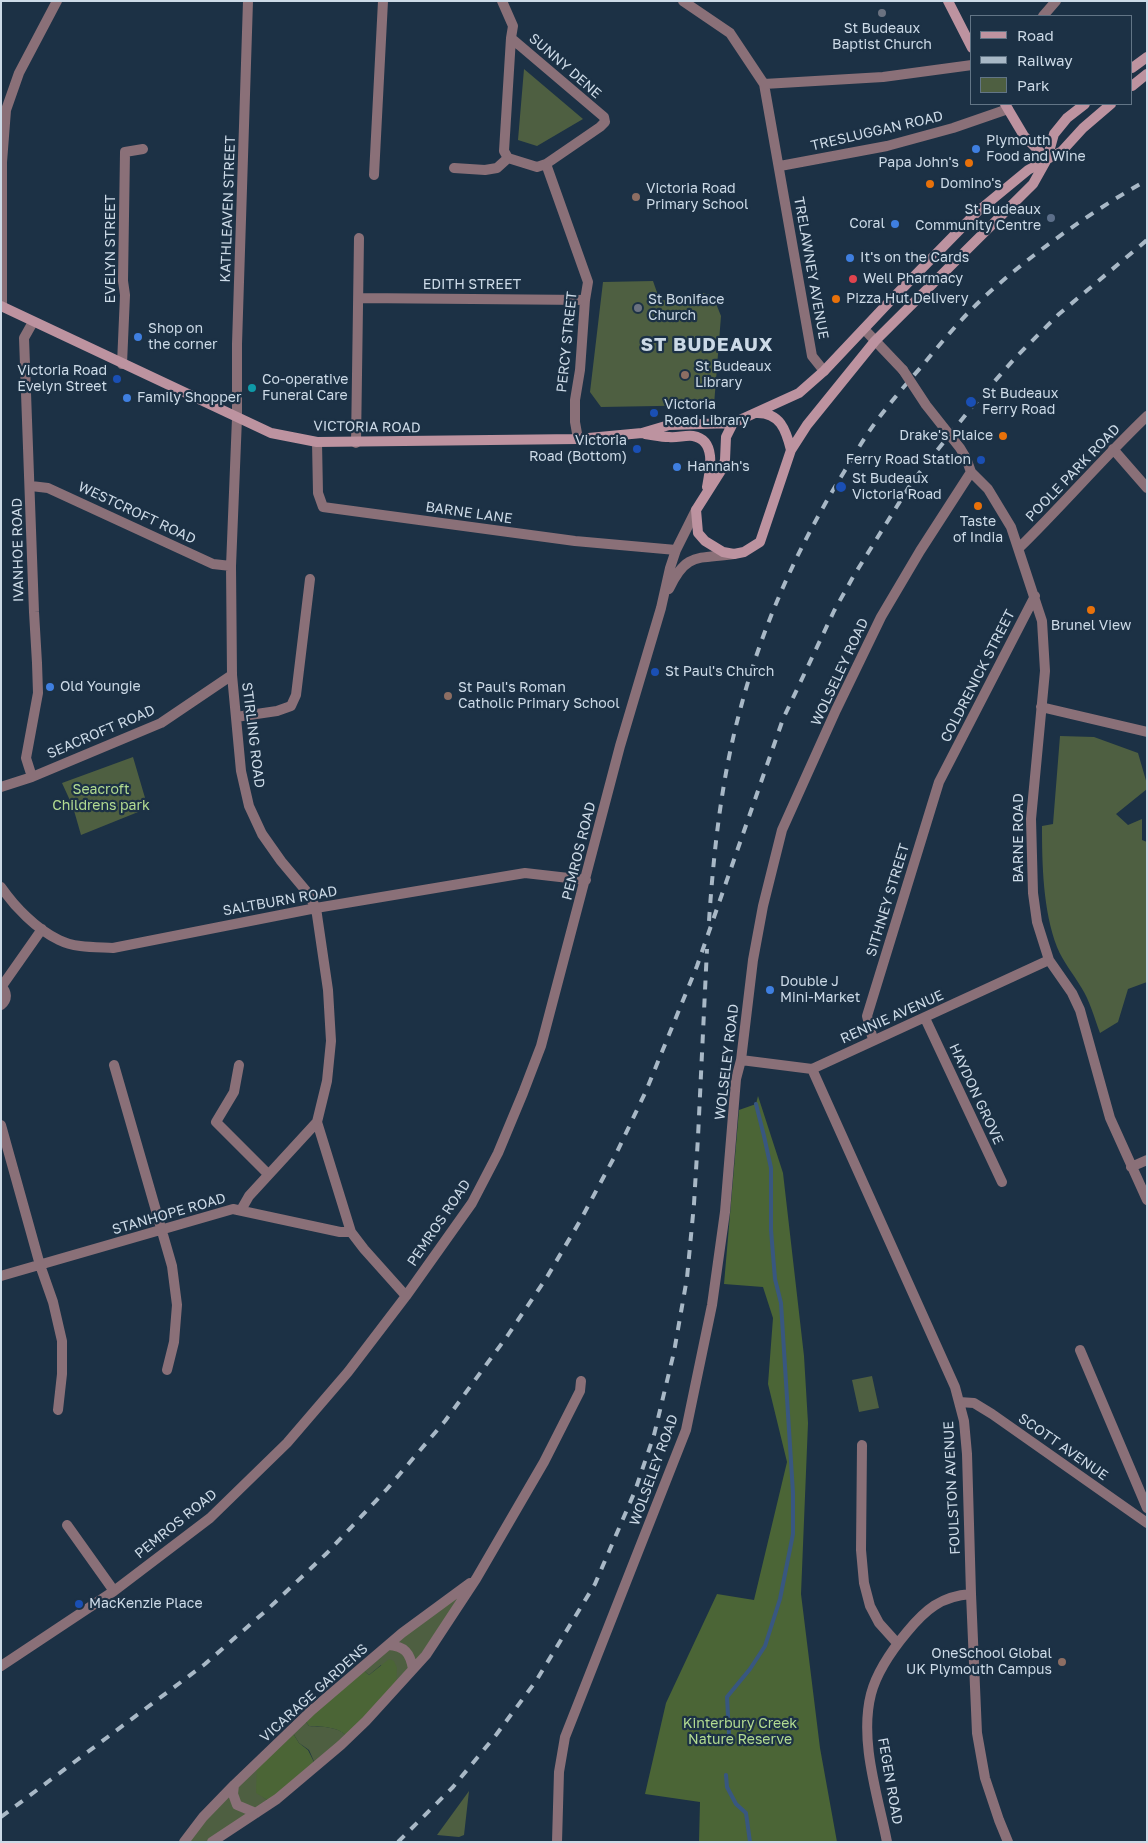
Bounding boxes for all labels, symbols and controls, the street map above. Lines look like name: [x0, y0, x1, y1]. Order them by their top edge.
marker: St Budeaux Baptist Church: [876, 7, 888, 19]
legend: [970, 15, 1133, 105]
place label: St Budeaux Baptist Church: [832, 21, 932, 54]
text: Road: [1017, 26, 1054, 44]
street label: SUNNY DENE: [525, 30, 605, 102]
text: Railway: [1017, 51, 1073, 69]
text: Park: [1017, 76, 1049, 94]
street label: TRESLUGGAN ROAD: [809, 108, 945, 154]
place label: Plymouth Food and Wine: [986, 133, 1086, 166]
street label: KATHLEAVEN STREET: [217, 135, 239, 283]
marker: Plymouth Food and Wine: [970, 143, 982, 155]
place label: Papa John's: [878, 155, 959, 171]
marker: Papa John's: [963, 157, 975, 169]
place label: Domino's: [940, 176, 1002, 192]
marker: Domino's: [924, 178, 936, 190]
place label: Victoria Road Primary School: [646, 181, 748, 213]
marker: Victoria Road Primary School: [630, 191, 642, 203]
street label: EVELYN STREET: [103, 195, 119, 303]
street label: TRELAWNEY AVENUE: [790, 195, 832, 341]
place label: St Budeaux Community Centre: [915, 202, 1041, 234]
marker: St Budeaux Community Centre: [1045, 212, 1057, 224]
place label: Coral: [849, 216, 885, 232]
marker: Coral: [889, 218, 901, 230]
place label: It's on the Cards: [860, 250, 969, 266]
marker: It's on the Cards: [844, 252, 856, 264]
place label: Well Pharmacy: [863, 271, 963, 287]
marker: Well Pharmacy: [847, 273, 859, 285]
street label: EDITH STREET: [423, 277, 521, 293]
street label: PERCY STREET: [553, 291, 581, 393]
place label: Pizza Hut Delivery: [846, 291, 969, 307]
place label: St Boniface Church: [648, 292, 724, 324]
marker: Pizza Hut Delivery: [830, 293, 842, 305]
marker: St Boniface Church: [632, 302, 644, 314]
place label: Shop on the corner: [148, 321, 218, 354]
marker: Shop on the corner: [132, 331, 144, 343]
district label: ST BUDEAUX: [639, 334, 775, 356]
place label: St Budeaux Library: [695, 359, 771, 392]
place label: Victoria Road Evelyn Street: [17, 363, 107, 396]
marker: St Budeaux Library: [679, 369, 691, 381]
place label: Co-operative Funeral Care: [262, 372, 348, 404]
marker: Victoria Road Evelyn Street: [111, 373, 123, 385]
marker: Co-operative Funeral Care: [246, 382, 258, 394]
place label: St Budeaux Ferry Road: [982, 386, 1058, 418]
place label: Family Shopper: [137, 390, 241, 406]
marker: Family Shopper: [121, 392, 133, 404]
marker: St Budeaux Ferry Road: [964, 395, 978, 409]
place label: Victoria Road Library: [664, 397, 749, 430]
marker: Victoria Road Library: [648, 407, 660, 419]
street label: VICTORIA ROAD: [313, 418, 421, 436]
street label: POOLE PARK ROAD: [1022, 421, 1124, 525]
place label: Drake's Plaice: [899, 428, 993, 444]
marker: Drake's Plaice: [997, 430, 1009, 442]
place label: Victoria Road (Bottom): [529, 433, 627, 466]
marker: Victoria Road (Bottom): [631, 443, 643, 455]
place label: Ferry Road Station: [846, 452, 971, 468]
marker: Ferry Road Station: [975, 454, 987, 466]
place label: Hannah's: [687, 459, 750, 475]
marker: Hannah's: [671, 461, 683, 473]
place label: St Budeaux Victoria Road: [852, 471, 942, 504]
street label: WESTCROFT ROAD: [75, 478, 199, 548]
marker: St Budeaux Victoria Road: [834, 480, 848, 494]
street label: IVANHOE ROAD: [9, 498, 27, 602]
street label: BARNE LANE: [424, 499, 514, 527]
marker: Taste of India: [972, 500, 984, 512]
place label: Taste of India: [953, 514, 1003, 546]
marker: Brunel View: [1085, 604, 1097, 616]
street label: COLDRENICK STREET: [937, 607, 1019, 745]
street label: WOLSELEY ROAD: [808, 616, 872, 728]
place label: Brunel View: [1051, 618, 1131, 634]
place label: St Paul's Church: [665, 664, 774, 680]
marker: St Paul's Church: [649, 666, 661, 678]
place label: Old Youngie: [60, 679, 141, 695]
place label: St Paul's Roman Catholic Primary School: [458, 680, 620, 712]
marker: Old Youngie: [44, 681, 56, 693]
street label: STIRLING ROAD: [238, 681, 268, 789]
marker: St Paul's Roman Catholic Primary School: [442, 690, 454, 702]
street label: SEACROFT ROAD: [45, 702, 157, 762]
park label: Seacroft Childrens park: [52, 782, 150, 814]
street label: BARNE ROAD: [1011, 793, 1027, 883]
street label: PEMROS ROAD: [559, 800, 599, 902]
street label: SITHNEY STREET: [863, 841, 913, 959]
street label: SALTBURN ROAD: [222, 883, 338, 919]
place label: Double J Mini-Market: [780, 974, 860, 1006]
marker: Double J Mini-Market: [764, 984, 776, 996]
street label: RENNIE AVENUE: [838, 987, 946, 1047]
street label: WOLSELEY ROAD: [712, 1003, 742, 1121]
street label: HAYDON GROVE: [945, 1041, 1007, 1147]
street label: PEMROS ROAD: [404, 1176, 474, 1270]
street label: STANHOPE ROAD: [110, 1190, 228, 1238]
street label: SCOTT AVENUE: [1015, 1410, 1111, 1484]
street label: WOLSELEY ROAD: [626, 1412, 682, 1528]
street label: FOULSTON AVENUE: [940, 1421, 964, 1555]
street label: PEMROS ROAD: [132, 1486, 220, 1562]
place label: MacKenzie Place: [89, 1596, 203, 1612]
marker: MacKenzie Place: [73, 1598, 85, 1610]
street label: VICARAGE GARDENS: [257, 1640, 371, 1746]
place label: OneSchool Global UK Plymouth Campus: [906, 1646, 1052, 1678]
marker: OneSchool Global UK Plymouth Campus: [1056, 1656, 1068, 1668]
park label: Kinterbury Creek Nature Reserve: [683, 1716, 797, 1748]
street label: FEGEN ROAD: [874, 1736, 906, 1826]

